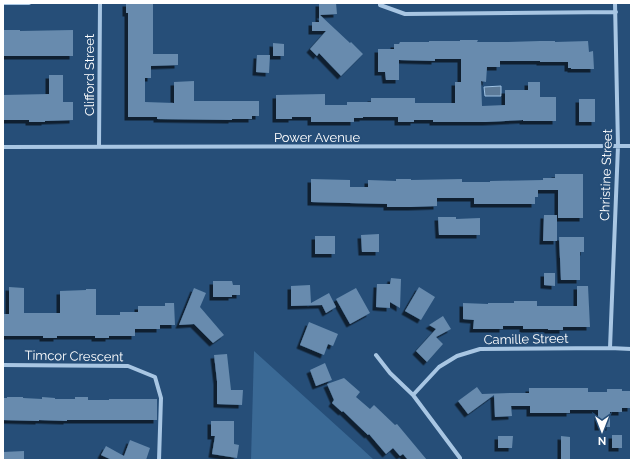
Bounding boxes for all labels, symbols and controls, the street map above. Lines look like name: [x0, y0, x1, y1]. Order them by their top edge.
street label: Clifford Street: [82, 33, 97, 116]
street label: Christine Street: [597, 128, 615, 221]
street label: Power Avenue: [274, 130, 360, 145]
street label: Camille Street: [483, 331, 569, 347]
street label: Timcor Crescent: [24, 348, 124, 364]
north arrow: [582, 411, 622, 451]
text: N: [598, 434, 606, 447]

